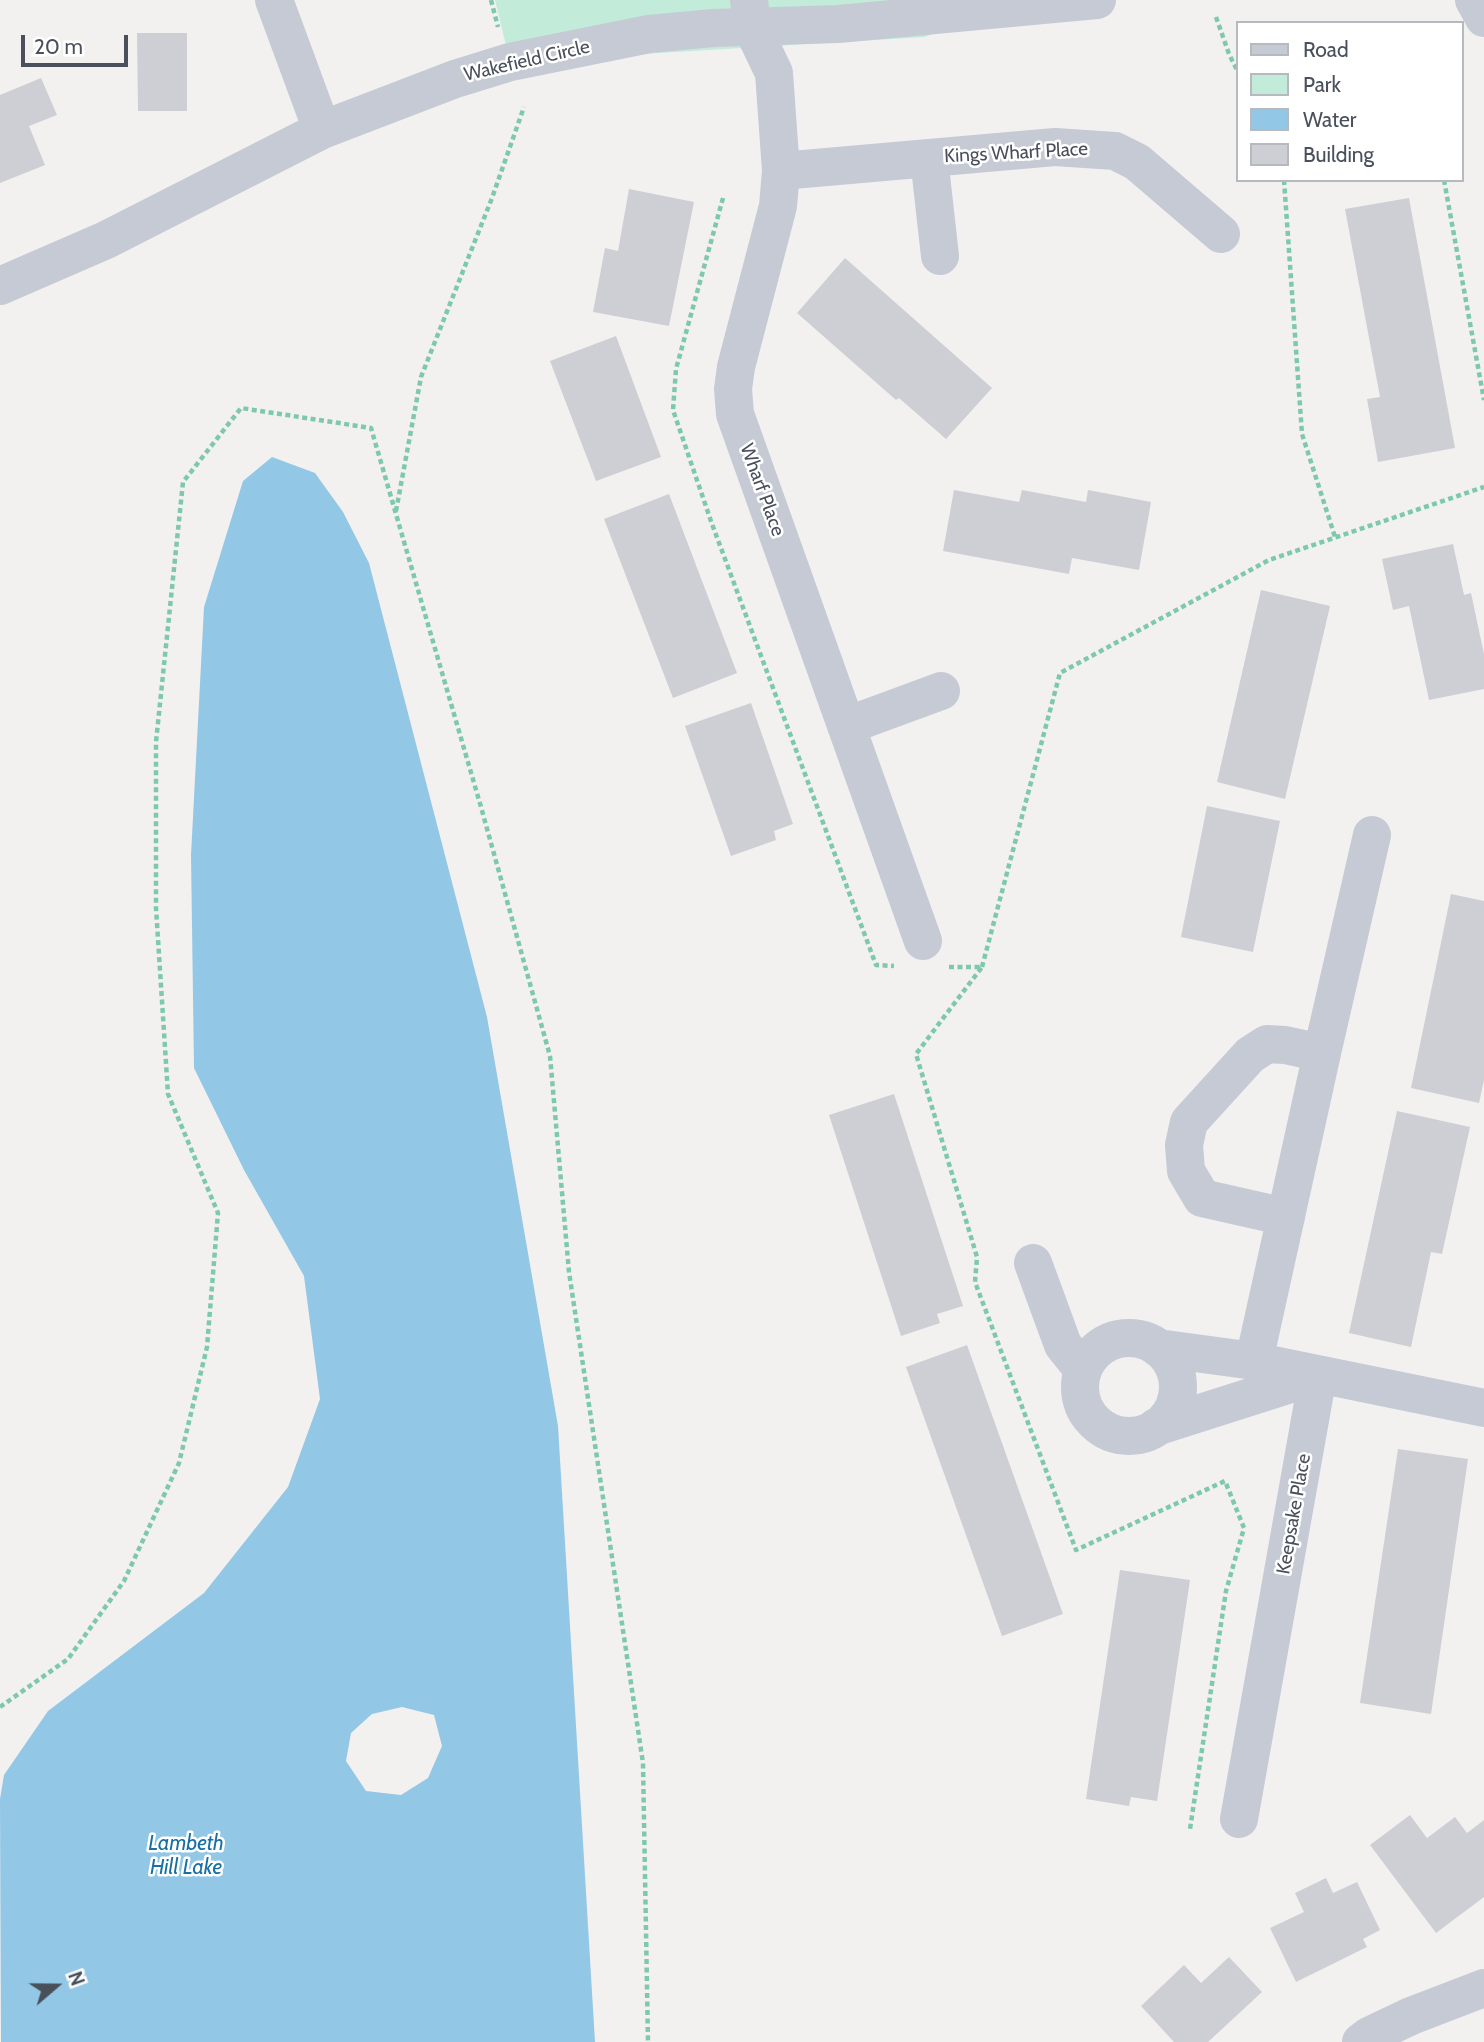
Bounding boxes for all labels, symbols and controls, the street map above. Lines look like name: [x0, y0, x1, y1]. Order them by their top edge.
scale bar: [24, 21, 131, 65]
legend: [1236, 21, 1463, 182]
text: 20 m: [34, 34, 83, 59]
street label: Wakefield Circle: [462, 35, 592, 87]
text: Road: [1303, 37, 1349, 62]
text: Park: [1303, 72, 1341, 97]
text: Water: [1303, 107, 1356, 132]
street label: Kings Wharf Place: [943, 138, 1089, 168]
text: Building: [1303, 142, 1374, 167]
street label: Wharf Place: [735, 441, 789, 539]
street label: Keepsake Place: [1272, 1452, 1316, 1576]
water label: Lambeth Hill Lake: [148, 1831, 224, 1881]
north arrow: [21, 1951, 91, 2021]
text: N: [63, 1968, 89, 1989]

